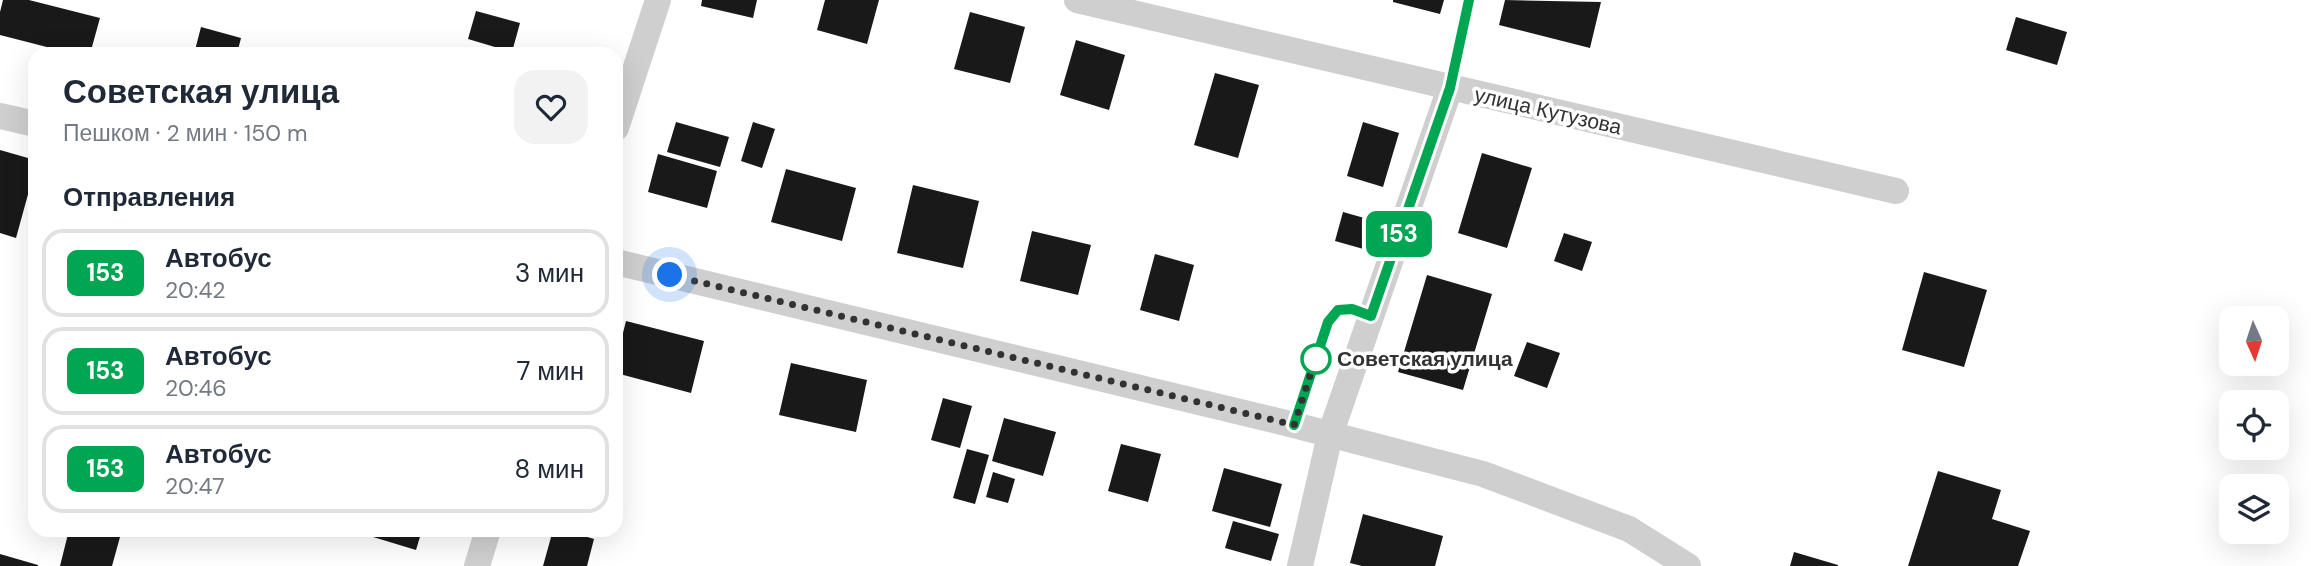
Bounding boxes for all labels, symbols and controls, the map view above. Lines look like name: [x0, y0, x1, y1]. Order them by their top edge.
text: Советская улица: [63, 70, 339, 113]
button: heart: [514, 70, 588, 144]
street label: улица Кутузова: [1472, 80, 1625, 142]
text: Пешком · 2 мин · 150 m: [63, 118, 308, 148]
text: Отправления: [63, 180, 235, 214]
line badge: 153: [1359, 211, 1439, 257]
text: 153: [1380, 218, 1418, 249]
text: Автобус: [165, 241, 272, 275]
text: 3 мин: [515, 256, 584, 290]
text: 153: [86, 257, 125, 288]
your location: [652, 257, 687, 292]
text: 20:42: [165, 275, 226, 305]
north arrow: [2219, 306, 2289, 376]
map controls: [2219, 306, 2289, 544]
text: Автобус: [165, 339, 272, 373]
marker: Советская улица: [1301, 344, 1331, 374]
place label: Советская улица: [1337, 345, 1513, 373]
text: 7 мин: [516, 354, 584, 388]
text: 153: [86, 355, 125, 386]
text: 20:46: [165, 373, 227, 403]
button: locate: [2219, 390, 2289, 460]
text: Автобус: [165, 437, 272, 471]
text: 8 мин: [515, 452, 584, 486]
text: 153: [86, 453, 125, 484]
text: 20:47: [165, 471, 225, 501]
button: layers: [2219, 474, 2289, 544]

